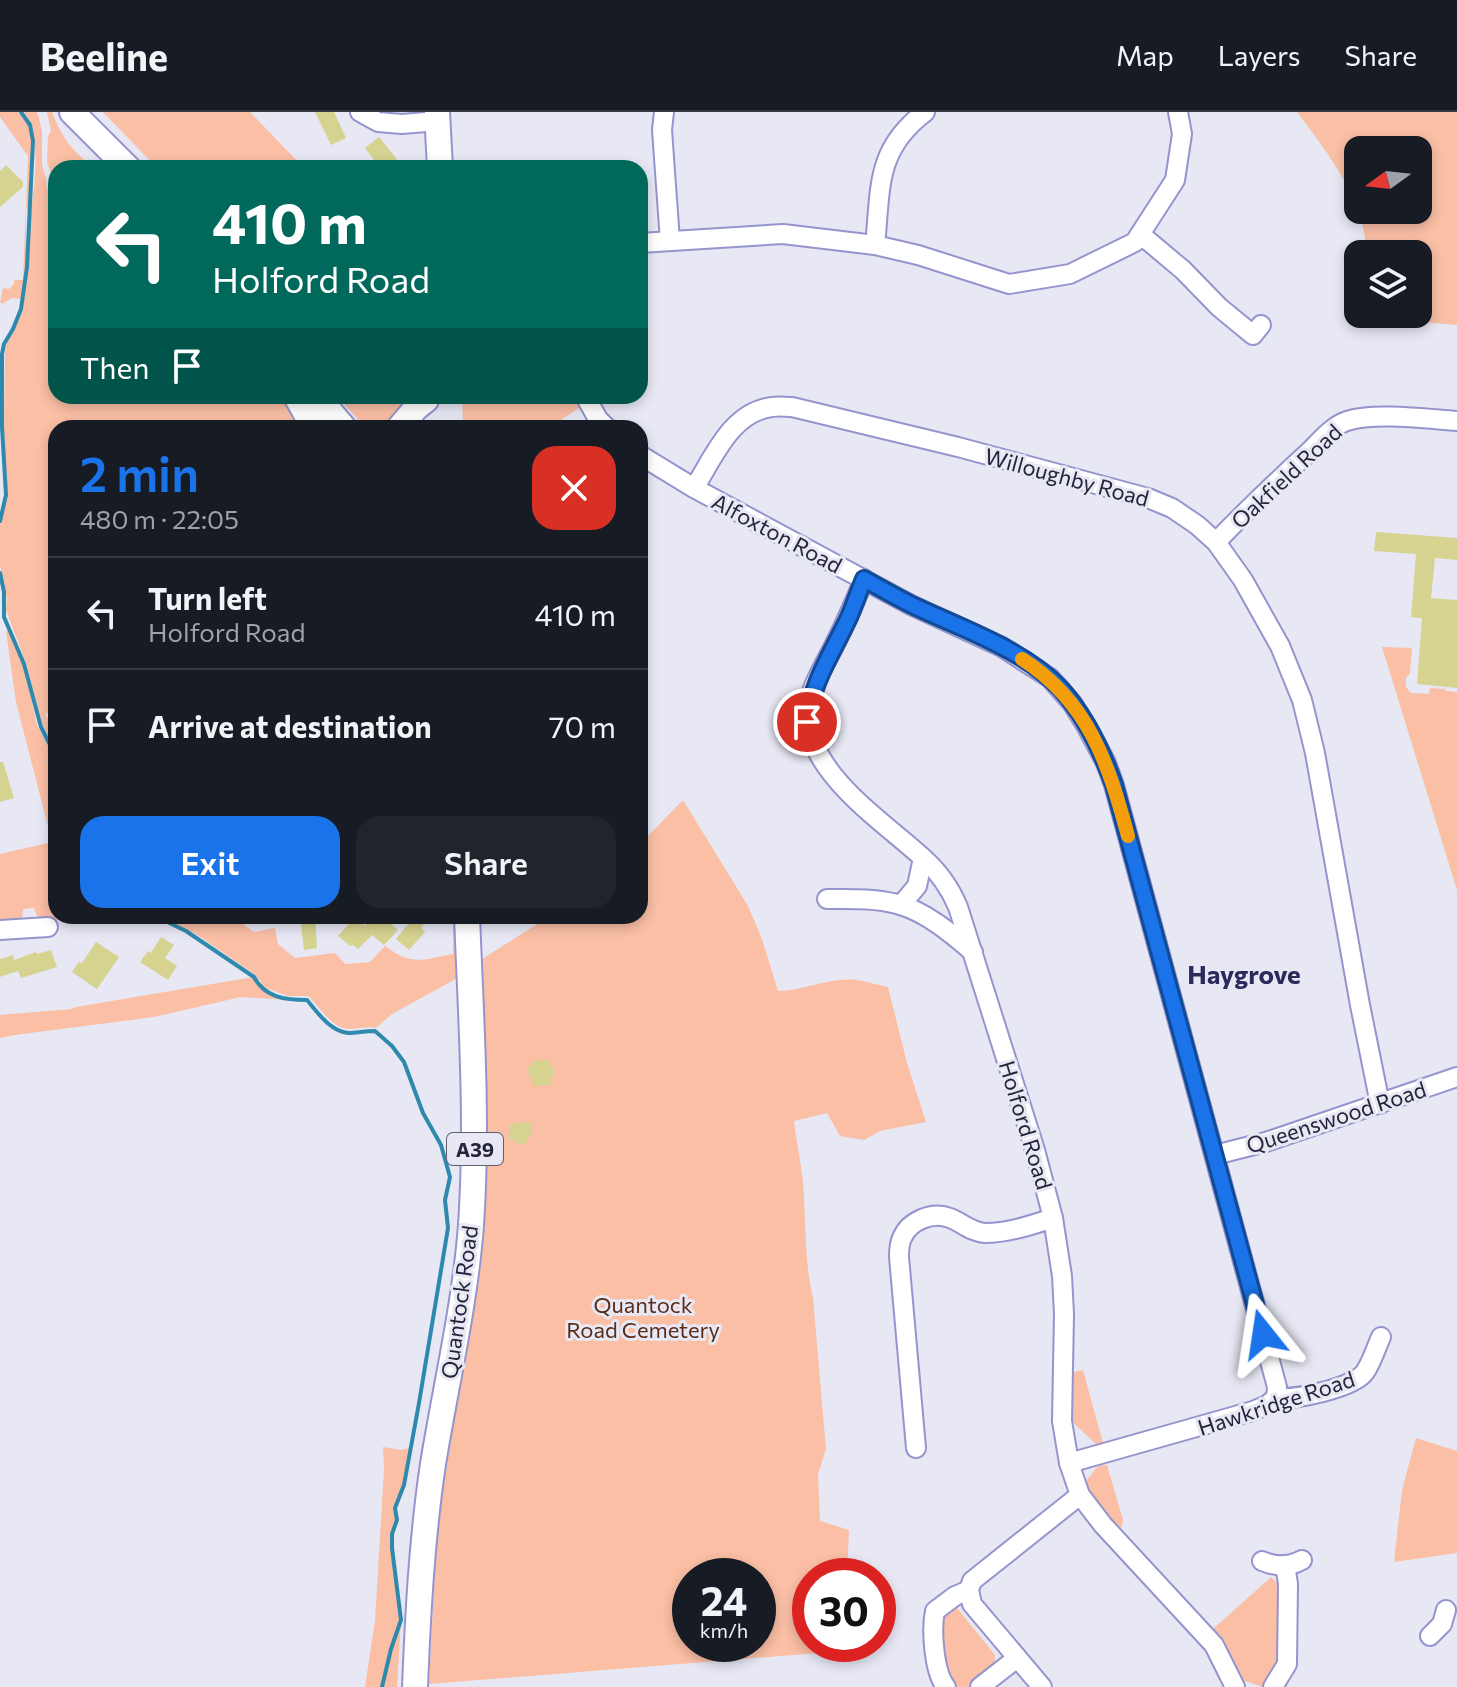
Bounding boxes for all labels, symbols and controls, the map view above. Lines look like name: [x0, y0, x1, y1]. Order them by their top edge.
text: Beeline: [40, 32, 168, 79]
text: Map: [1116, 38, 1174, 72]
text: Layers: [1218, 38, 1300, 72]
text: Share: [1344, 38, 1417, 72]
north arrow: [1344, 136, 1432, 224]
map controls: [1344, 136, 1432, 328]
text: 410 m: [212, 187, 367, 256]
icon: left: [80, 192, 184, 296]
button: layers: [1344, 240, 1432, 328]
text: Holford Road: [212, 256, 430, 300]
icon: arrive: [165, 344, 209, 388]
text: Then: [80, 348, 149, 385]
street label: Oakfield Road: [1225, 418, 1347, 534]
street label: Willoughby Road: [982, 442, 1152, 512]
text: 2 min: [80, 443, 199, 502]
button: close: [532, 446, 616, 530]
street label: Alfoxton Road: [707, 487, 847, 579]
text: 480 m · 22:05: [80, 503, 239, 534]
text: Turn left: [148, 579, 267, 616]
icon: left: [80, 591, 124, 635]
text: 410 m: [535, 595, 616, 632]
text: Holford Road: [148, 616, 305, 647]
pin: [773, 688, 841, 756]
icon: arrive: [785, 700, 829, 744]
icon: arrive: [80, 703, 124, 747]
text: Arrive at destination: [148, 707, 432, 744]
text: 70 m: [549, 707, 616, 744]
button: Exit: [80, 816, 340, 908]
button: Share: [356, 816, 616, 908]
district label: Haygrove: [1187, 958, 1301, 989]
street label: Holford Road: [994, 1057, 1058, 1193]
street label: Queenswood Road: [1243, 1075, 1429, 1159]
road number: A39: [447, 1133, 503, 1165]
street label: Quantock Road: [435, 1223, 483, 1381]
park label: Quantock Road Cemetery: [566, 1291, 720, 1343]
position arrow: [1221, 1292, 1305, 1376]
street label: Hawkridge Road: [1194, 1365, 1358, 1441]
speed limit sign: 30: [792, 1558, 896, 1662]
text: 24: [701, 1575, 747, 1624]
text: km/h: [700, 1618, 748, 1642]

